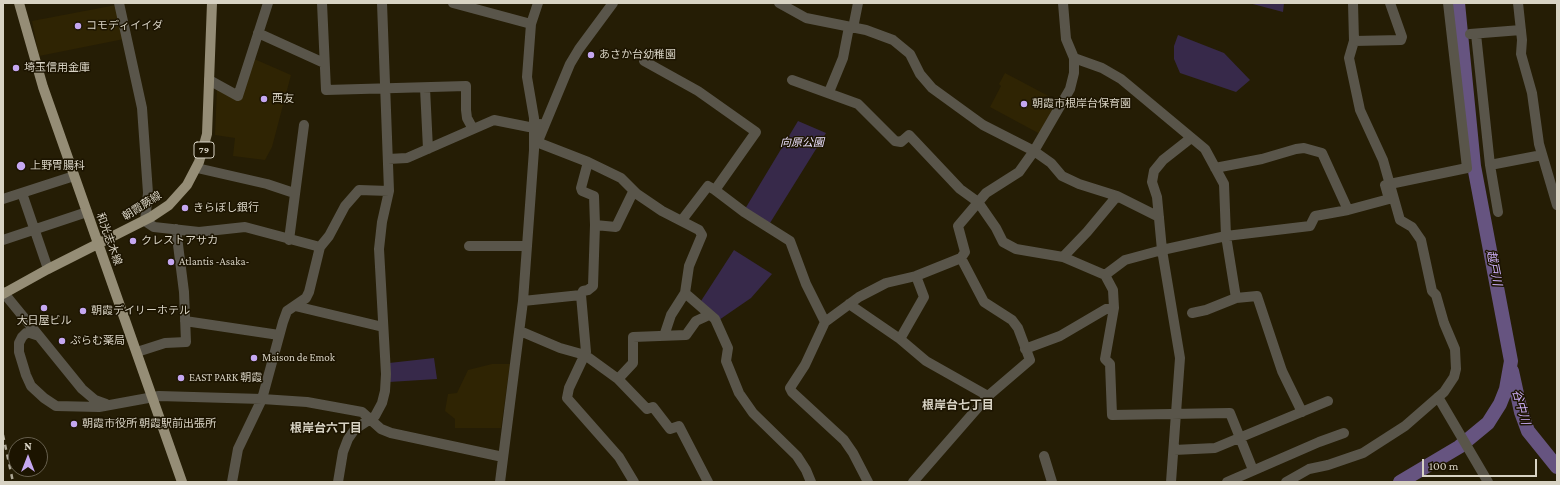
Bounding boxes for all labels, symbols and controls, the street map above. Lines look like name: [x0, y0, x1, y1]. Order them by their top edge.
place label: コモディイイダ: [86, 19, 163, 33]
marker: コモディイイダ: [73, 21, 83, 31]
place label: あさか台幼稚園: [599, 48, 676, 62]
marker: あさか台幼稚園: [586, 50, 596, 60]
place label: 埼玉信用金庫: [24, 61, 90, 75]
marker: 埼玉信用金庫: [11, 63, 21, 73]
place label: 西友: [272, 92, 294, 106]
marker: 西友: [259, 94, 269, 104]
place label: 朝霞市根岸台保育園: [1032, 97, 1131, 111]
marker: 朝霞市根岸台保育園: [1019, 99, 1029, 109]
park label: 向原公園: [780, 136, 824, 150]
road number: 79: [194, 142, 214, 158]
place label: 上野胃腸科: [30, 159, 85, 173]
marker: 上野胃腸科: [15, 160, 27, 172]
street label: 朝霞蕨線: [120, 189, 164, 223]
place label: きらぼし銀行: [193, 201, 259, 215]
marker: きらぼし銀行: [180, 203, 190, 213]
street label: 和光志木線: [93, 211, 125, 267]
place label: クレストアサカ: [141, 234, 218, 248]
marker: クレストアサカ: [128, 236, 138, 246]
water label: 越戸川: [1483, 249, 1505, 287]
place label: Atlantis -Asaka-: [179, 255, 249, 269]
marker: Atlantis -Asaka-: [166, 257, 176, 267]
marker: 大日屋ビル: [39, 303, 49, 313]
place label: 朝霞デイリーホテル: [91, 304, 190, 318]
marker: 朝霞デイリーホテル: [78, 306, 88, 316]
place label: 大日屋ビル: [17, 314, 71, 328]
place label: ぷらむ薬局: [70, 334, 125, 348]
marker: ぷらむ薬局: [57, 336, 67, 346]
place label: Maison de Emok: [262, 351, 335, 365]
marker: Maison de Emok: [249, 353, 259, 363]
place label: EAST PARK 朝霞: [189, 371, 262, 385]
marker: EAST PARK 朝霞: [176, 373, 186, 383]
water label: 谷中川: [1509, 388, 1533, 426]
district label: 根岸台七丁目: [922, 398, 994, 412]
place label: 朝霞市役所 朝霞駅前出張所: [82, 417, 216, 431]
marker: 朝霞市役所 朝霞駅前出張所: [69, 419, 79, 429]
district label: 根岸台六丁目: [290, 421, 362, 435]
north arrow: [8, 437, 48, 477]
text: N: [24, 440, 32, 452]
scale bar: [1424, 451, 1539, 477]
text: 100 m: [1429, 459, 1458, 473]

